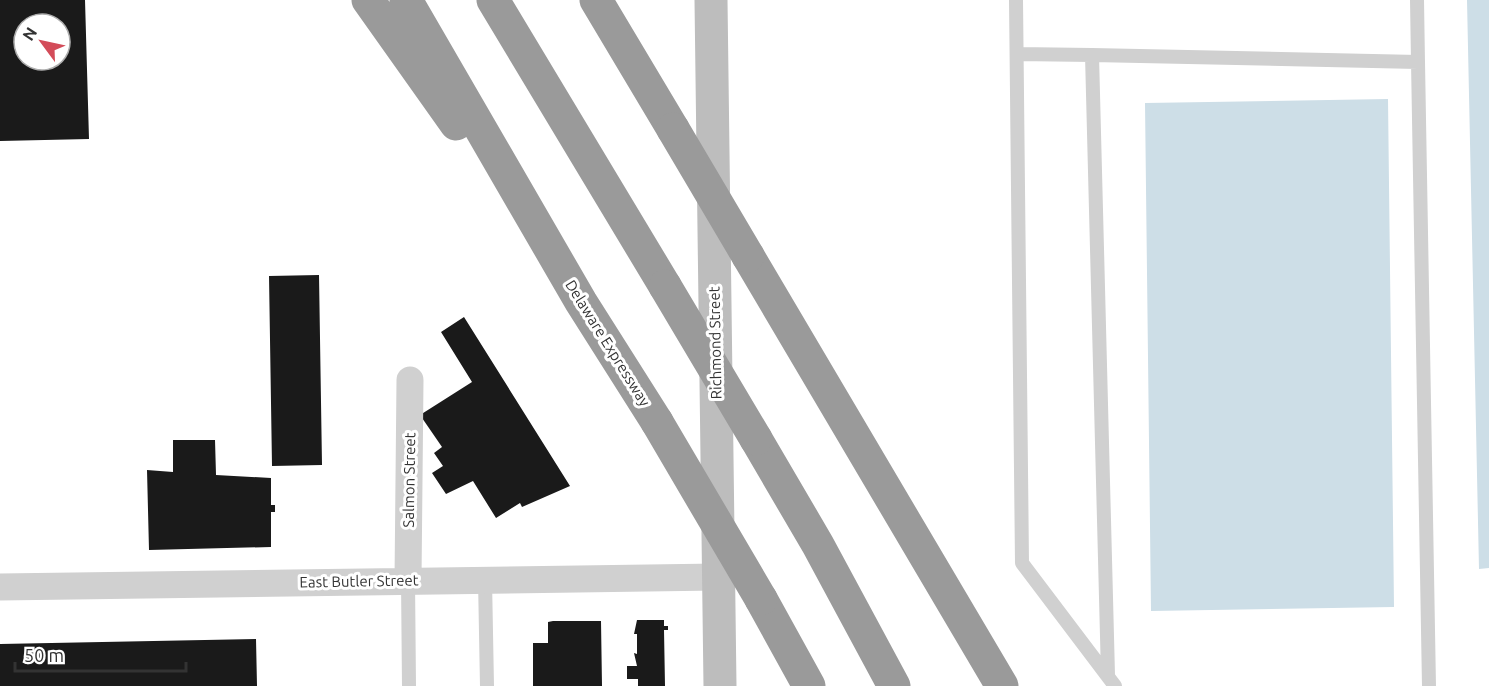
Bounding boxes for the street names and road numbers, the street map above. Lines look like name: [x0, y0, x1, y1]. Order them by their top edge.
street label: Delaware Expressway: [562, 277, 654, 409]
street label: Richmond Street: [706, 286, 724, 400]
street label: Salmon Street: [400, 432, 418, 528]
street label: East Butler Street: [299, 571, 419, 591]

